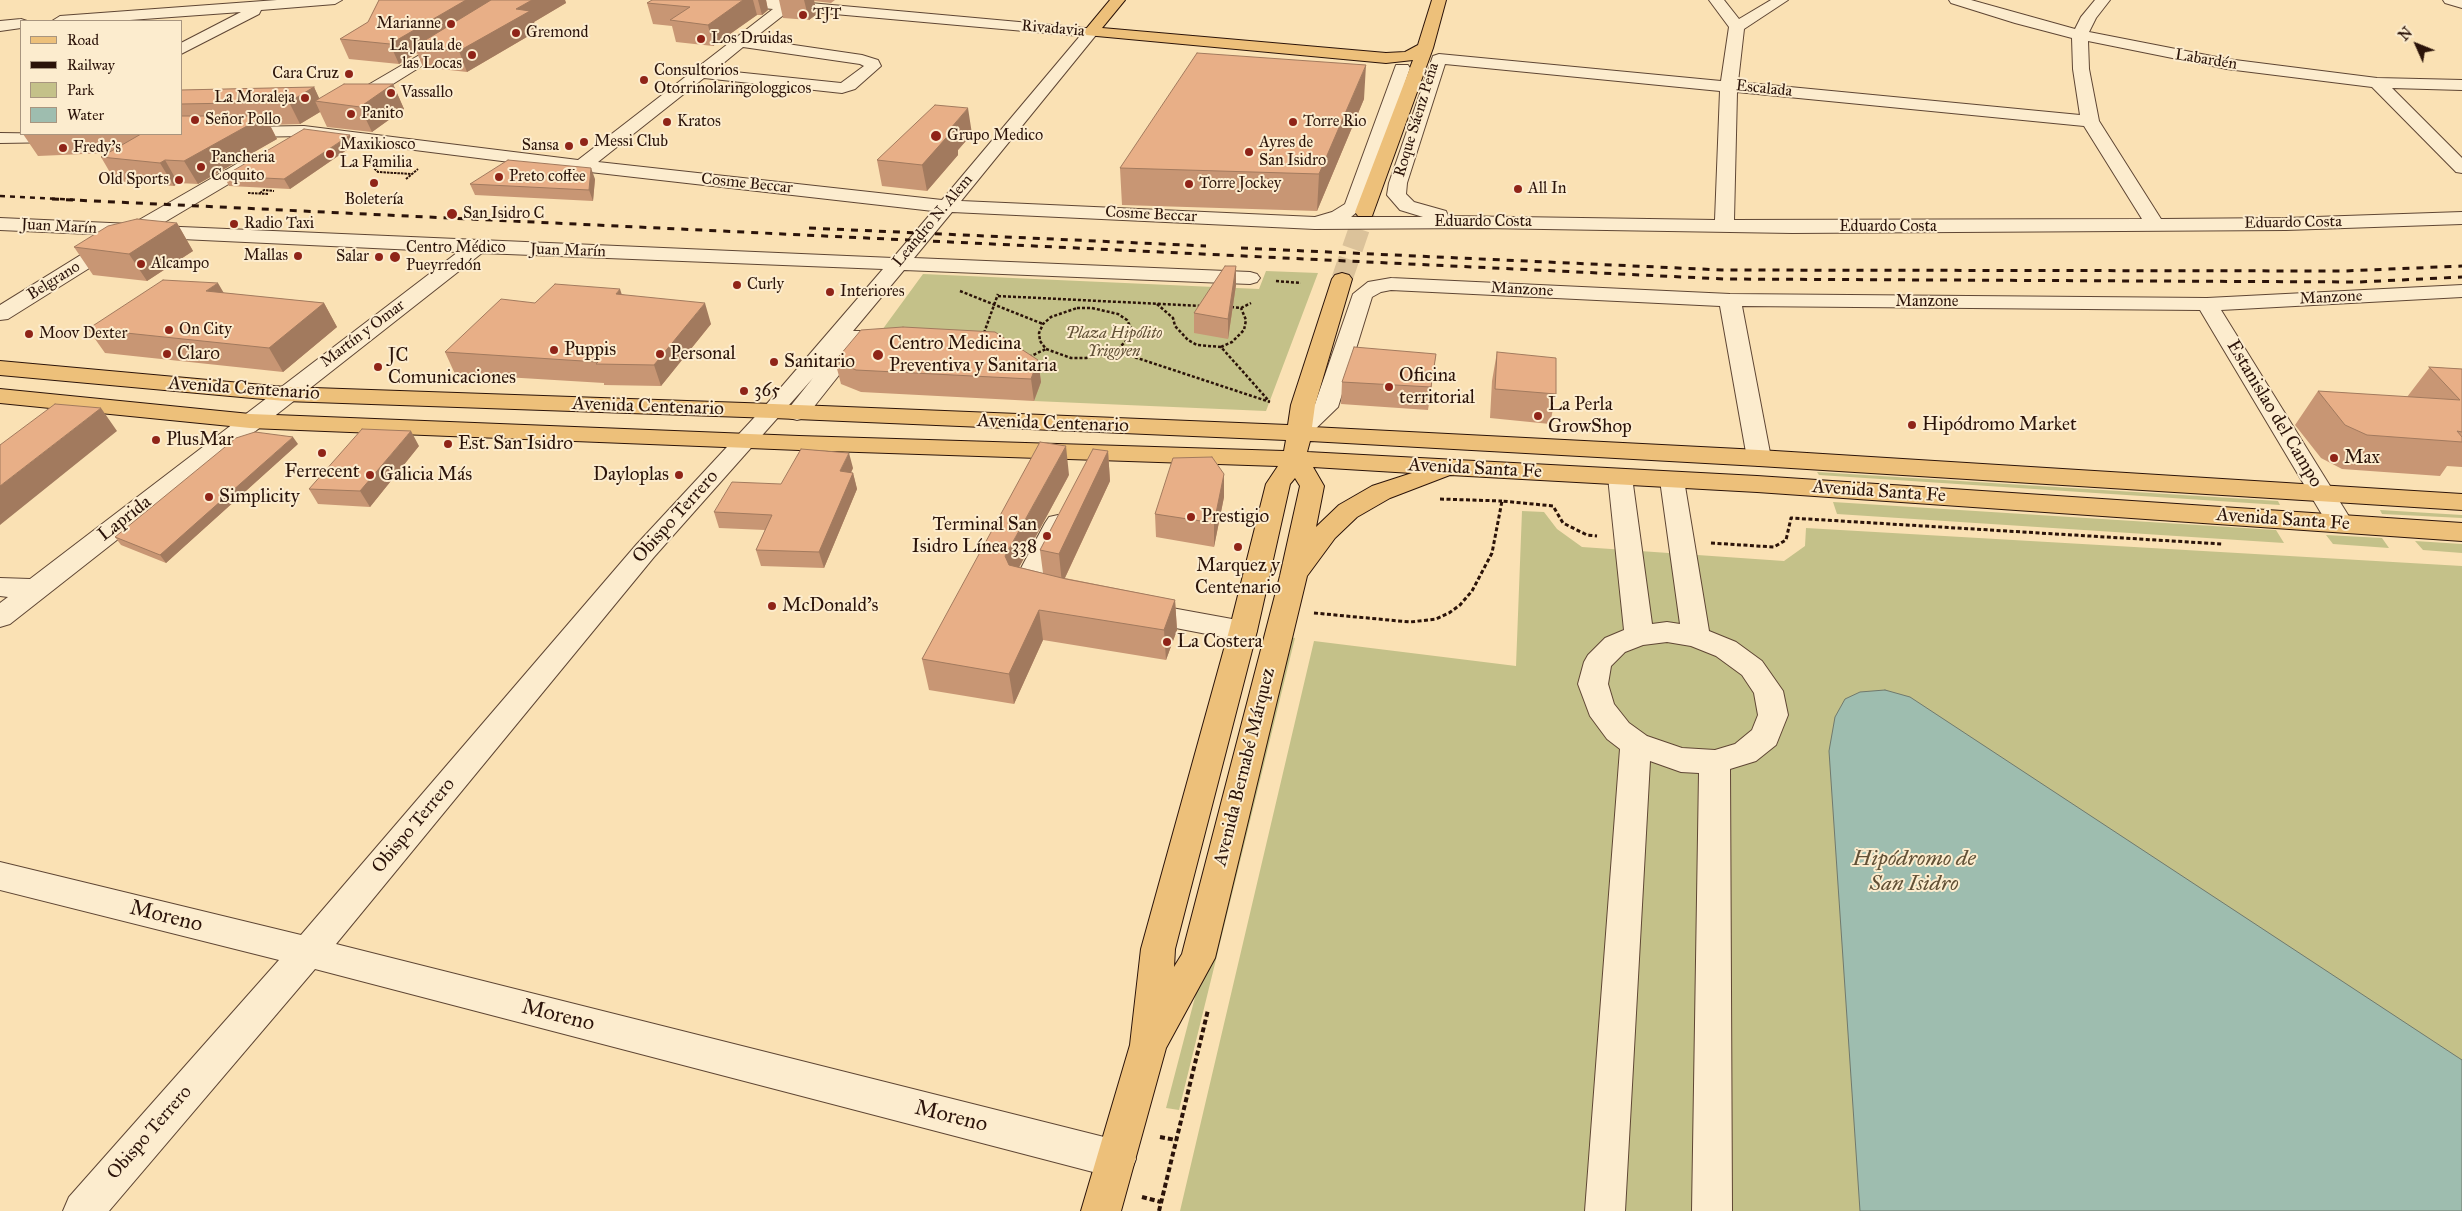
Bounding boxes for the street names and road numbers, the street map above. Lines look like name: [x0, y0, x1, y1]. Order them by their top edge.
street label: Rivadavia: [1021, 17, 1085, 41]
street label: Labardén: [2174, 46, 2238, 74]
street label: Roque Sáenz Peña: [1390, 61, 1444, 179]
street label: Escalada: [1735, 76, 1793, 102]
street label: Cosme Beccar: [700, 170, 794, 198]
street label: Leandro N. Alem: [889, 171, 977, 271]
street label: Cosme Beccar: [1105, 203, 1197, 227]
street label: Eduardo Costa: [1434, 212, 1532, 232]
street label: Eduardo Costa: [2244, 213, 2342, 233]
street label: Juan Marín: [21, 215, 97, 239]
street label: Eduardo Costa: [1839, 217, 1937, 237]
street label: Juan Marín: [530, 240, 606, 262]
street label: Belgrano: [24, 257, 84, 305]
street label: Manzone: [1490, 279, 1554, 301]
street label: Manzone: [2299, 287, 2363, 309]
street label: Manzone: [1896, 292, 1958, 312]
street label: Martín y Omar: [317, 296, 409, 372]
street label: Estanislao del Campo: [2221, 336, 2327, 492]
street label: Avenida Centenario: [167, 372, 321, 406]
street label: Avenida Centenario: [572, 393, 724, 421]
street label: Avenida Centenario: [977, 410, 1129, 438]
street label: Avenida Santa Fe: [1408, 454, 1542, 484]
street label: Obispo Terrero: [628, 466, 724, 568]
street label: Avenida Santa Fe: [1811, 476, 1947, 508]
street label: Laprida: [94, 491, 156, 547]
street label: Avenida Santa Fe: [2215, 504, 2351, 536]
street label: Avenida Bernabé Márquez: [1209, 665, 1281, 869]
street label: Obispo Terrero: [368, 774, 460, 878]
street label: Moreno: [127, 895, 205, 939]
street label: Moreno: [519, 994, 597, 1038]
street label: Obispo Terrero: [103, 1081, 197, 1185]
street label: Moreno: [912, 1095, 990, 1139]

